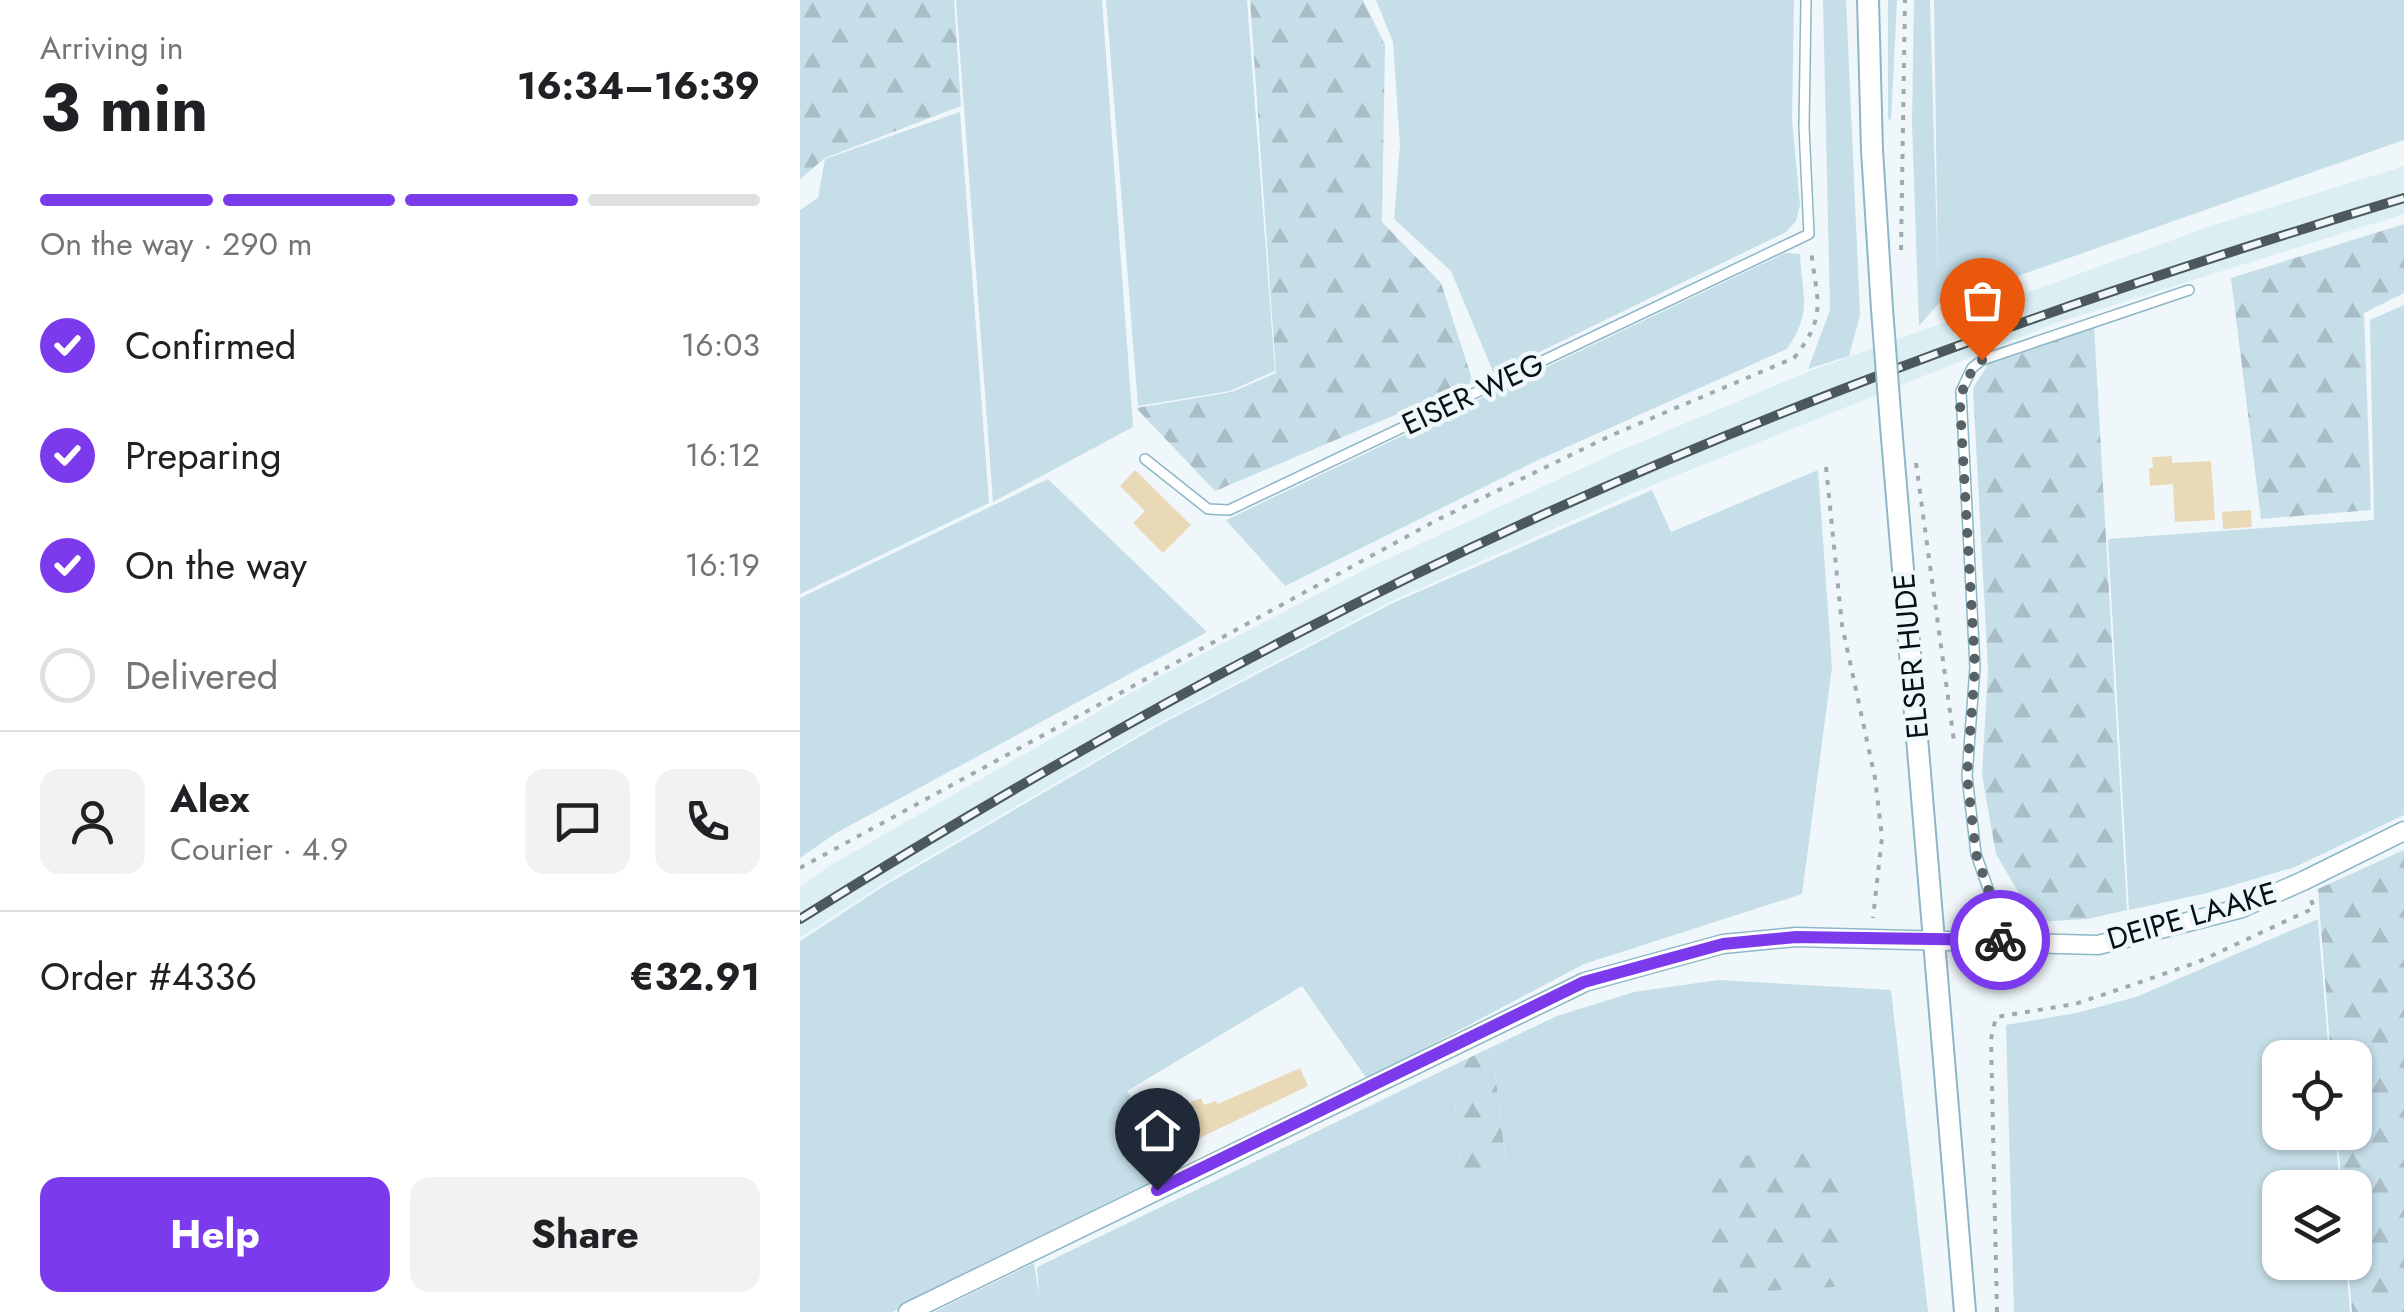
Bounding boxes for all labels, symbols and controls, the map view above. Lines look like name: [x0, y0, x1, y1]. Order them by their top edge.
text: Arriving in: [40, 25, 184, 71]
text: 16:34–16:39: [517, 58, 760, 113]
text: 3 min: [40, 61, 208, 155]
text: On the way · 290 m: [40, 221, 313, 267]
pin: [1940, 258, 2025, 361]
icon: bag: [1955, 273, 2010, 328]
icon: check: [40, 318, 95, 373]
text: Confirmed: [125, 318, 296, 373]
text: 16:03: [681, 322, 760, 368]
street label: EISER WEG: [1395, 342, 1551, 445]
icon: check: [40, 428, 95, 483]
text: Preparing: [125, 428, 282, 483]
text: 16:12: [685, 432, 760, 478]
icon: check: [40, 538, 95, 593]
text: On the way: [125, 538, 307, 593]
text: 16:19: [685, 542, 760, 588]
street label: ELSER HUDE: [1882, 572, 1939, 741]
text: Delivered: [125, 648, 278, 703]
button: person: [40, 769, 145, 874]
button: chat: [525, 769, 630, 874]
button: phone: [655, 769, 760, 874]
text: Alex: [170, 771, 250, 826]
text: Courier · 4.9: [170, 826, 348, 872]
street label: DEIPE LAAKE: [2102, 871, 2282, 960]
courier: [1950, 890, 2050, 990]
icon: bike: [1973, 913, 2028, 968]
text: Order #4336: [40, 949, 257, 1004]
text: €32.91: [630, 949, 760, 1004]
map controls: [2262, 1040, 2372, 1280]
button: locate: [2262, 1040, 2372, 1150]
pin: [1115, 1088, 1200, 1191]
icon: home: [1130, 1103, 1185, 1158]
button: layers: [2262, 1170, 2372, 1280]
button: Help: [40, 1177, 390, 1292]
button: Share: [410, 1177, 760, 1292]

